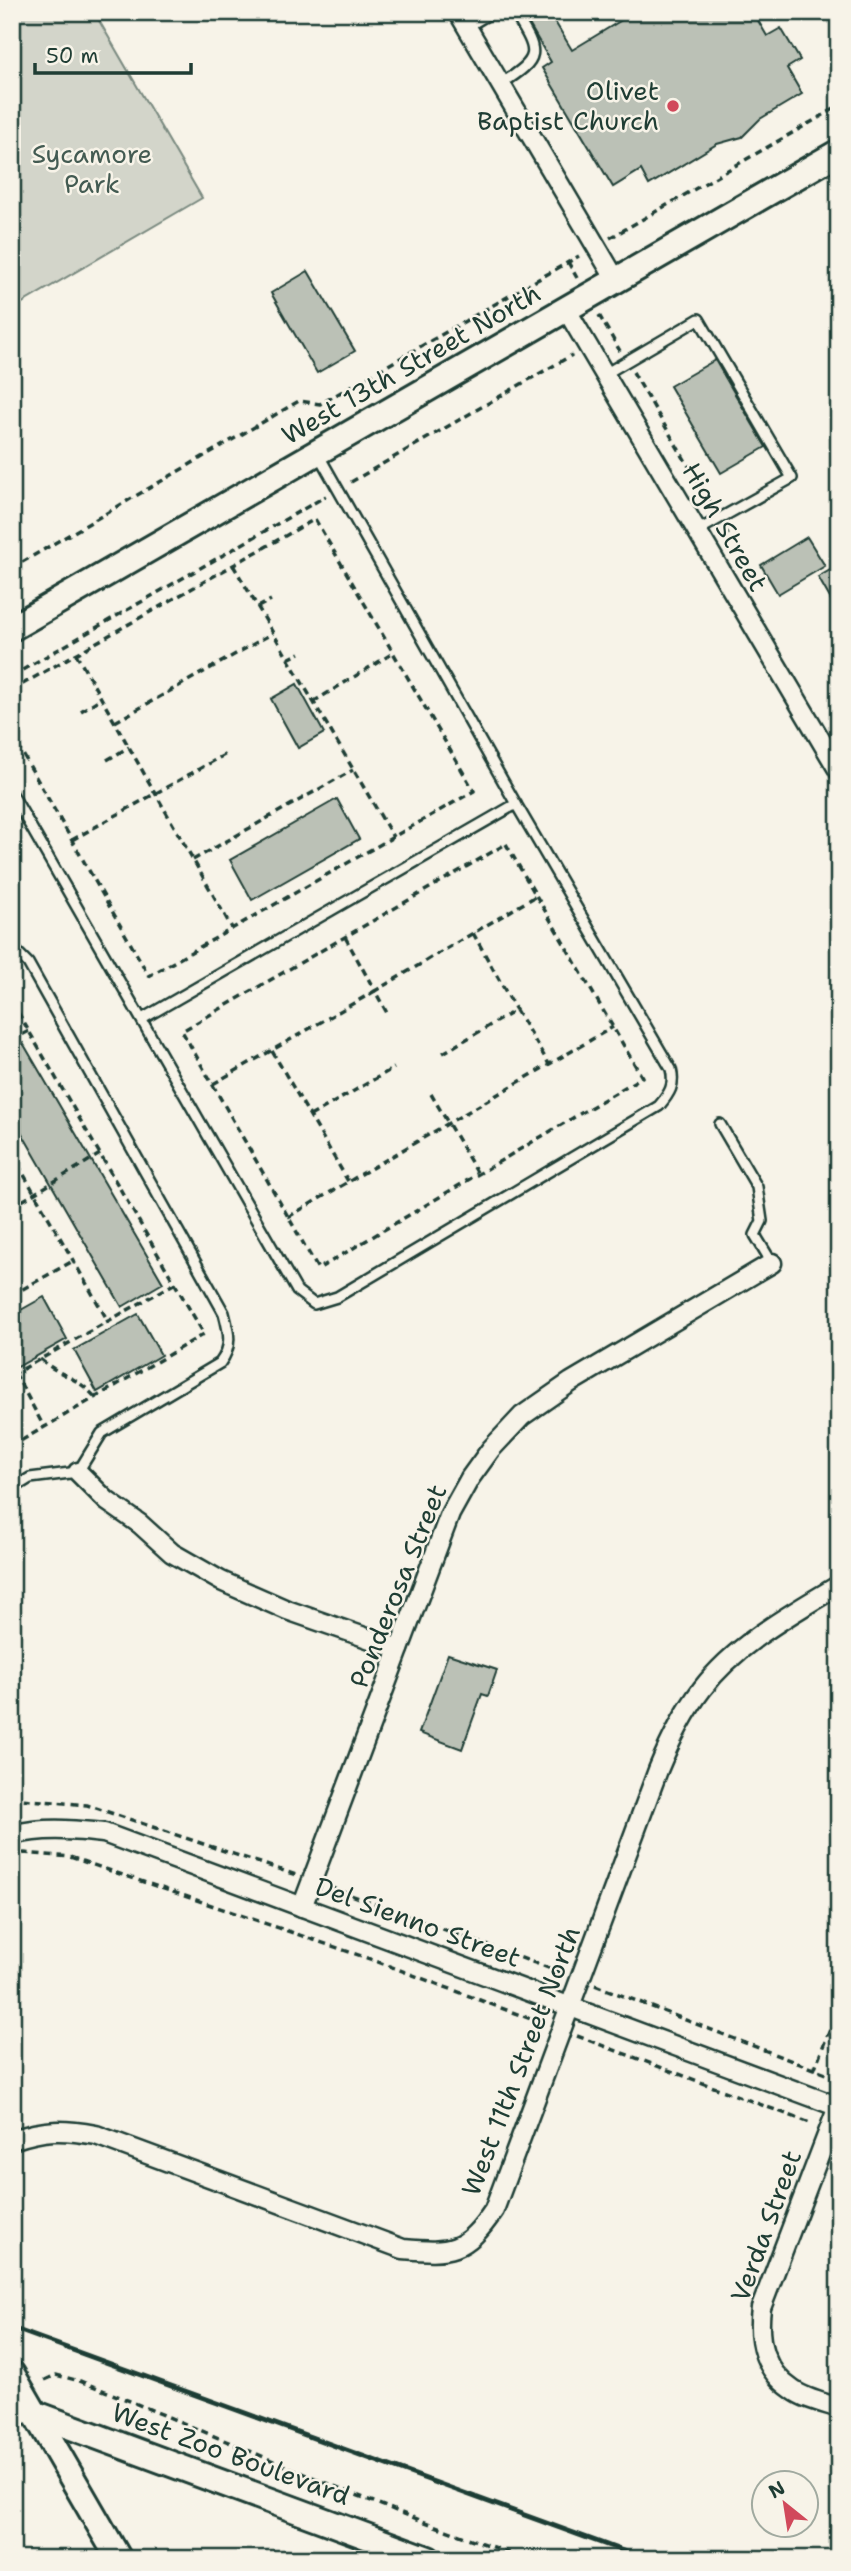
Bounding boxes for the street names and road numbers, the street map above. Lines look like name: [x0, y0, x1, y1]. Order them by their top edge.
street label: West 13th Street North: [275, 275, 547, 452]
street label: High Street: [674, 456, 776, 598]
street label: Ponderosa Street: [341, 1479, 454, 1693]
street label: Del Sienno Street: [310, 1868, 526, 1975]
street label: West 11th Street North: [453, 1921, 588, 2201]
street label: Verda Street: [722, 2145, 809, 2306]
street label: West Zoo Boulevard: [107, 2394, 355, 2513]

